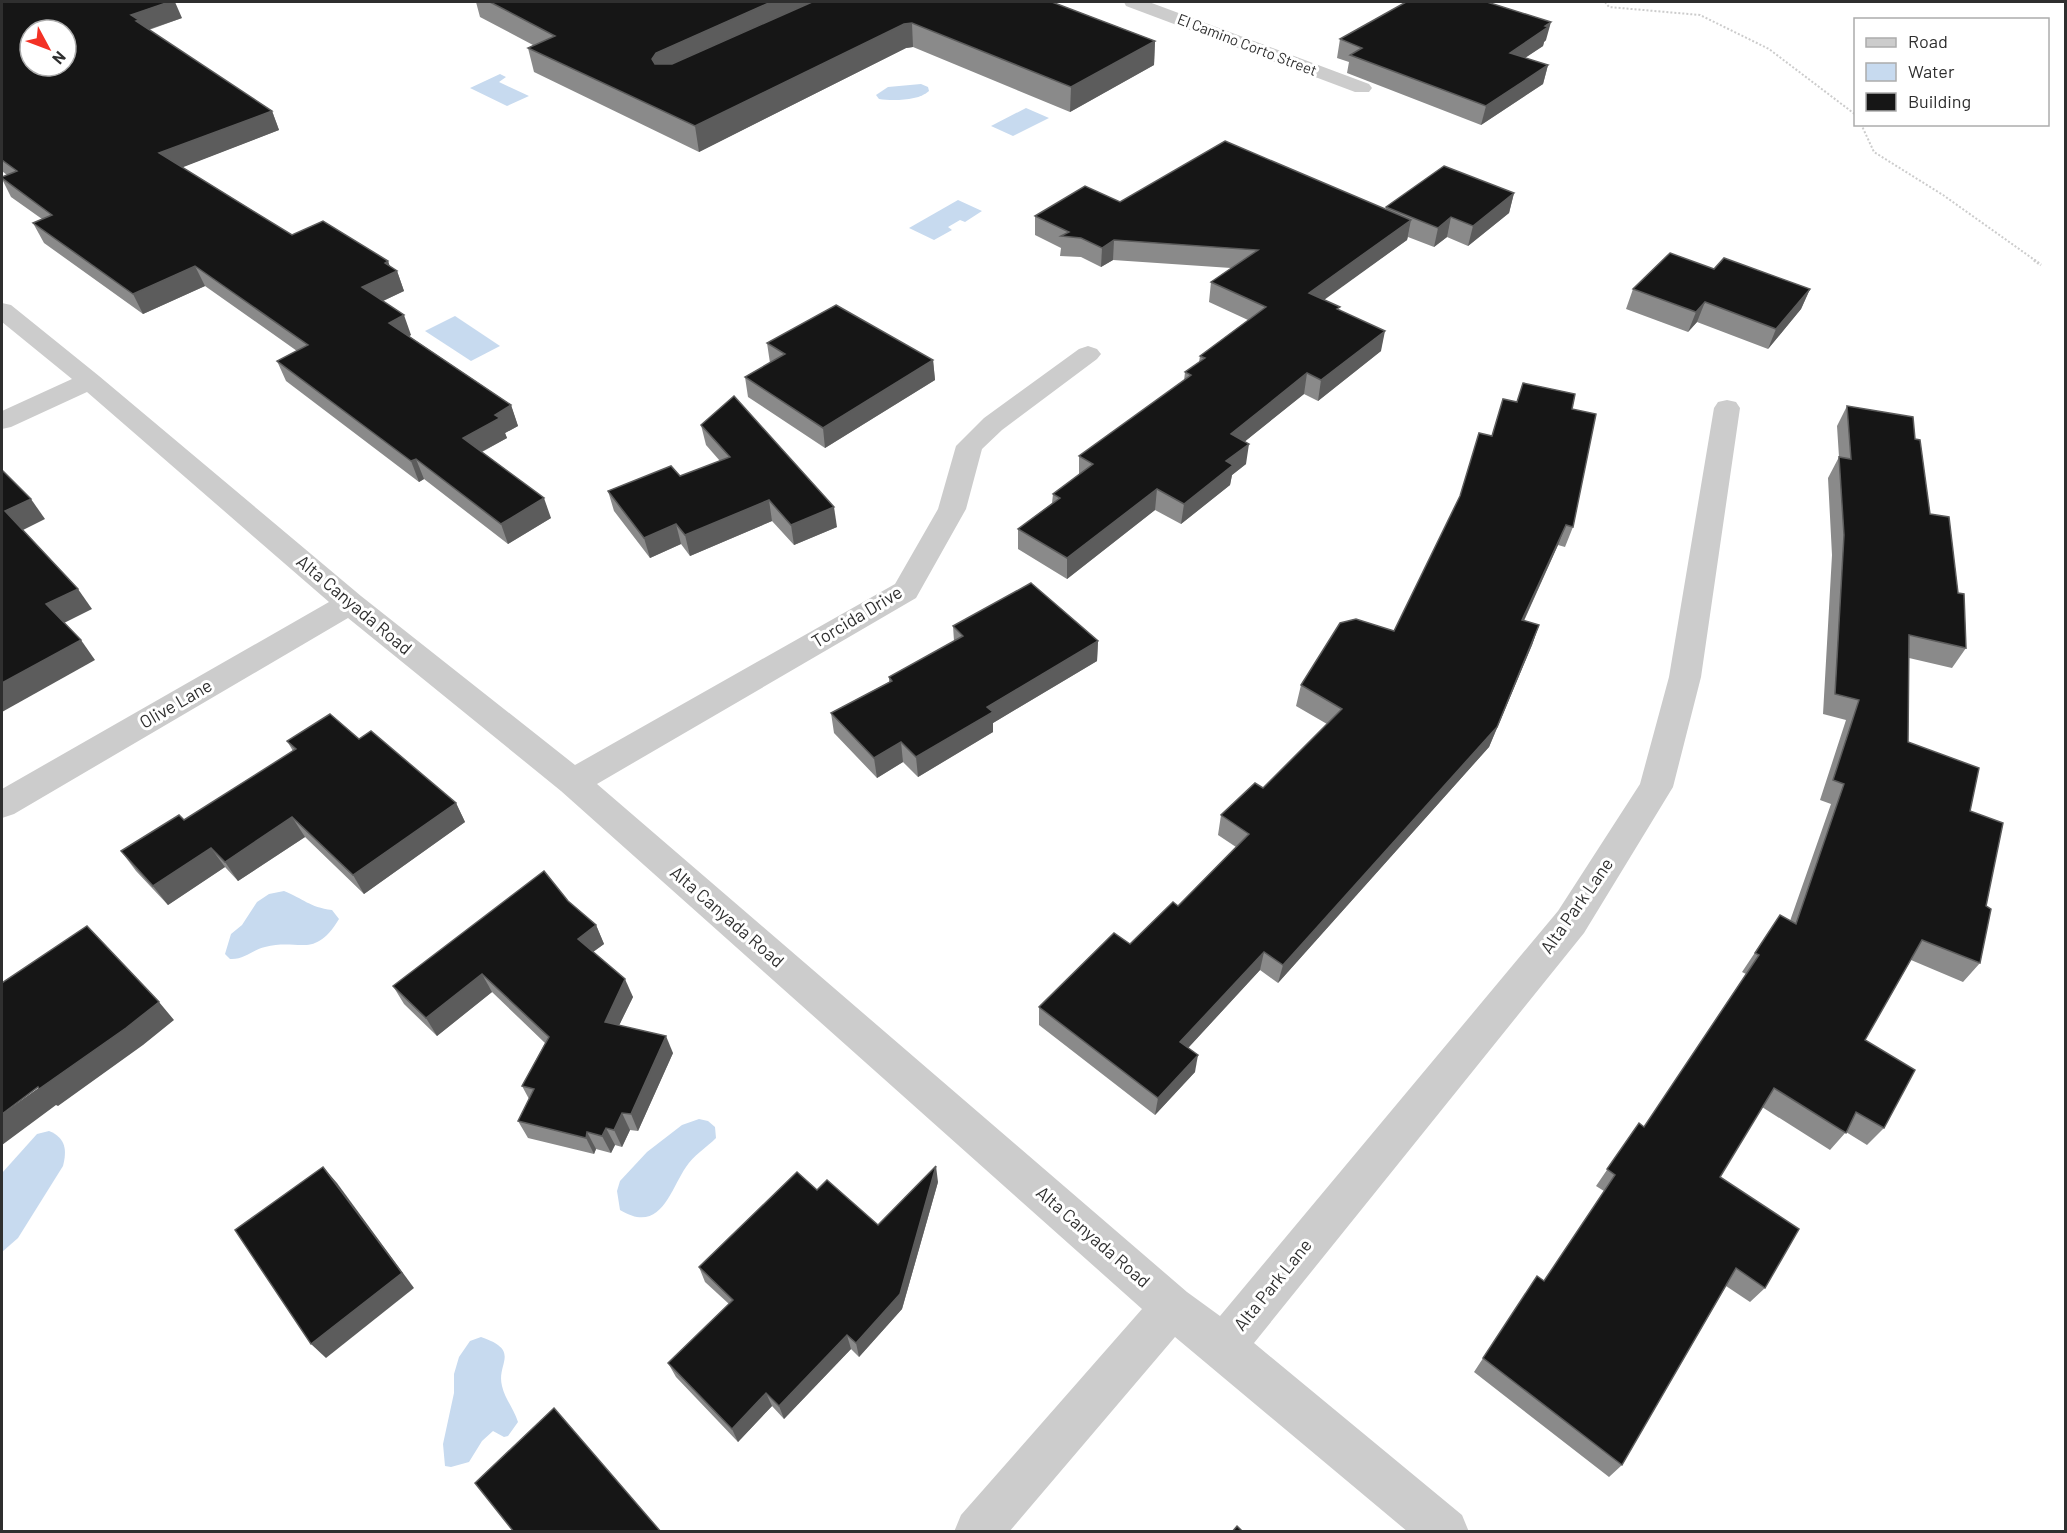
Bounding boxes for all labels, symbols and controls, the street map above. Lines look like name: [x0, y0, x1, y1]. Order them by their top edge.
street label: El Camino Corto Street: [1175, 9, 1320, 79]
north arrow: [18, 18, 78, 78]
legend: [1854, 18, 2049, 126]
text: Road: [1908, 30, 1948, 52]
text: N: [49, 48, 70, 68]
text: Water: [1908, 60, 1955, 82]
text: Building: [1908, 90, 1971, 112]
street label: Alta Canyada Road: [293, 550, 417, 659]
street label: Torcida Drive: [807, 580, 906, 652]
street label: Olive Lane: [135, 674, 216, 733]
street label: Alta Park Lane: [1535, 853, 1617, 958]
street label: Alta Canyada Road: [666, 861, 789, 972]
street label: Alta Canyada Road: [1032, 1181, 1155, 1292]
street label: Alta Park Lane: [1228, 1234, 1316, 1335]

